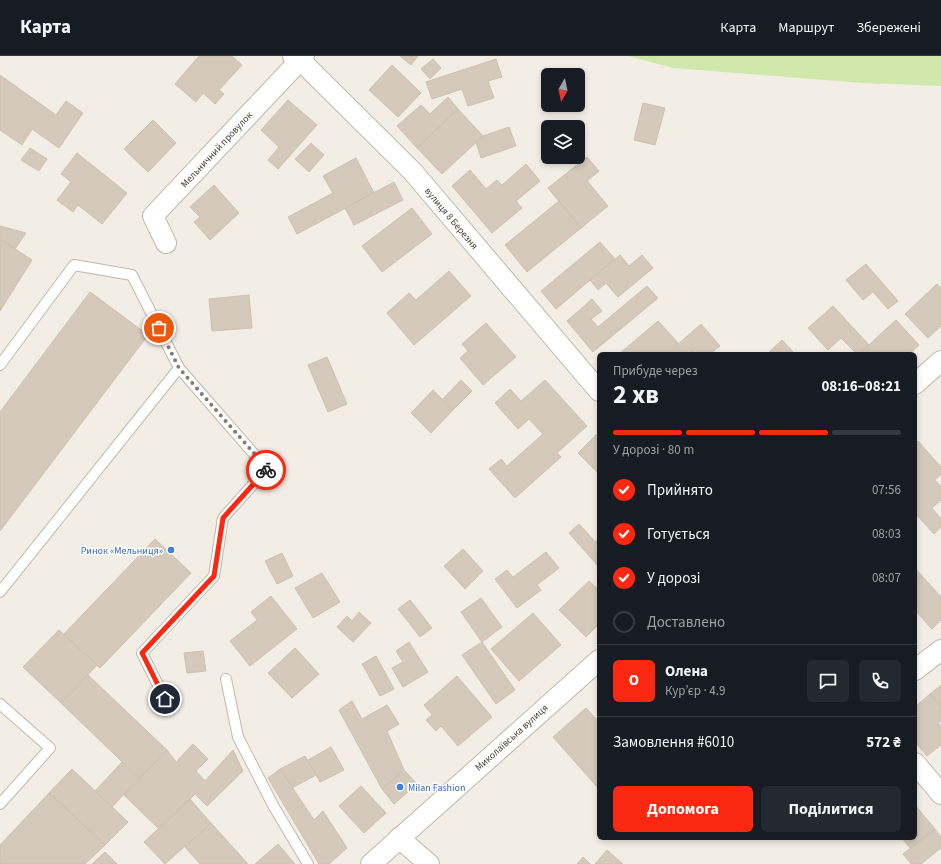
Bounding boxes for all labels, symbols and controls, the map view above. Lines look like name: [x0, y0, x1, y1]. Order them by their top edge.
text: Карта: [20, 14, 71, 41]
text: Карта: [720, 18, 756, 38]
text: Маршрут: [778, 18, 834, 38]
text: Збережені: [856, 18, 921, 38]
north arrow: [541, 68, 585, 112]
map controls: [541, 68, 585, 164]
street label: Мельничний провулок: [178, 108, 256, 191]
button: layers: [541, 120, 585, 164]
street label: вулиця 8 Березня: [421, 185, 481, 253]
pin: [142, 311, 176, 345]
icon: bag: [148, 317, 170, 339]
text: Прибуде через: [613, 362, 698, 380]
text: 2 хв: [613, 376, 659, 413]
text: 08:16–08:21: [821, 376, 901, 397]
text: У дорозі · 80 m: [613, 441, 694, 459]
courier: [246, 450, 286, 490]
icon: bike: [255, 459, 277, 481]
icon: check: [613, 479, 635, 501]
text: Прийнято: [647, 480, 713, 501]
text: 07:56: [872, 481, 901, 499]
icon: check: [613, 523, 635, 545]
text: Готується: [647, 524, 710, 545]
text: 08:03: [872, 525, 901, 543]
place label: Ринок «Мельниця»: [81, 544, 163, 558]
marker: Ринок «Мельниця»: [166, 545, 176, 555]
icon: check: [613, 567, 635, 589]
text: У дорозі: [647, 568, 701, 589]
text: 08:07: [872, 569, 901, 587]
text: Доставлено: [647, 612, 725, 633]
button: chat: [807, 660, 849, 702]
button: phone: [859, 660, 901, 702]
text: Олена: [665, 661, 708, 682]
text: О: [629, 670, 639, 691]
pin: [148, 682, 182, 716]
text: Кур’єр · 4.9: [665, 682, 725, 700]
icon: home: [154, 688, 176, 710]
street label: Миколаївська вулиця: [472, 701, 551, 774]
text: Замовлення #6010: [613, 732, 734, 753]
text: 572 ₴: [866, 732, 901, 753]
place label: Milan Fashion: [408, 781, 465, 795]
marker: Milan Fashion: [395, 782, 405, 792]
button: Допомога: [613, 786, 753, 832]
button: Поділитися: [761, 786, 901, 832]

